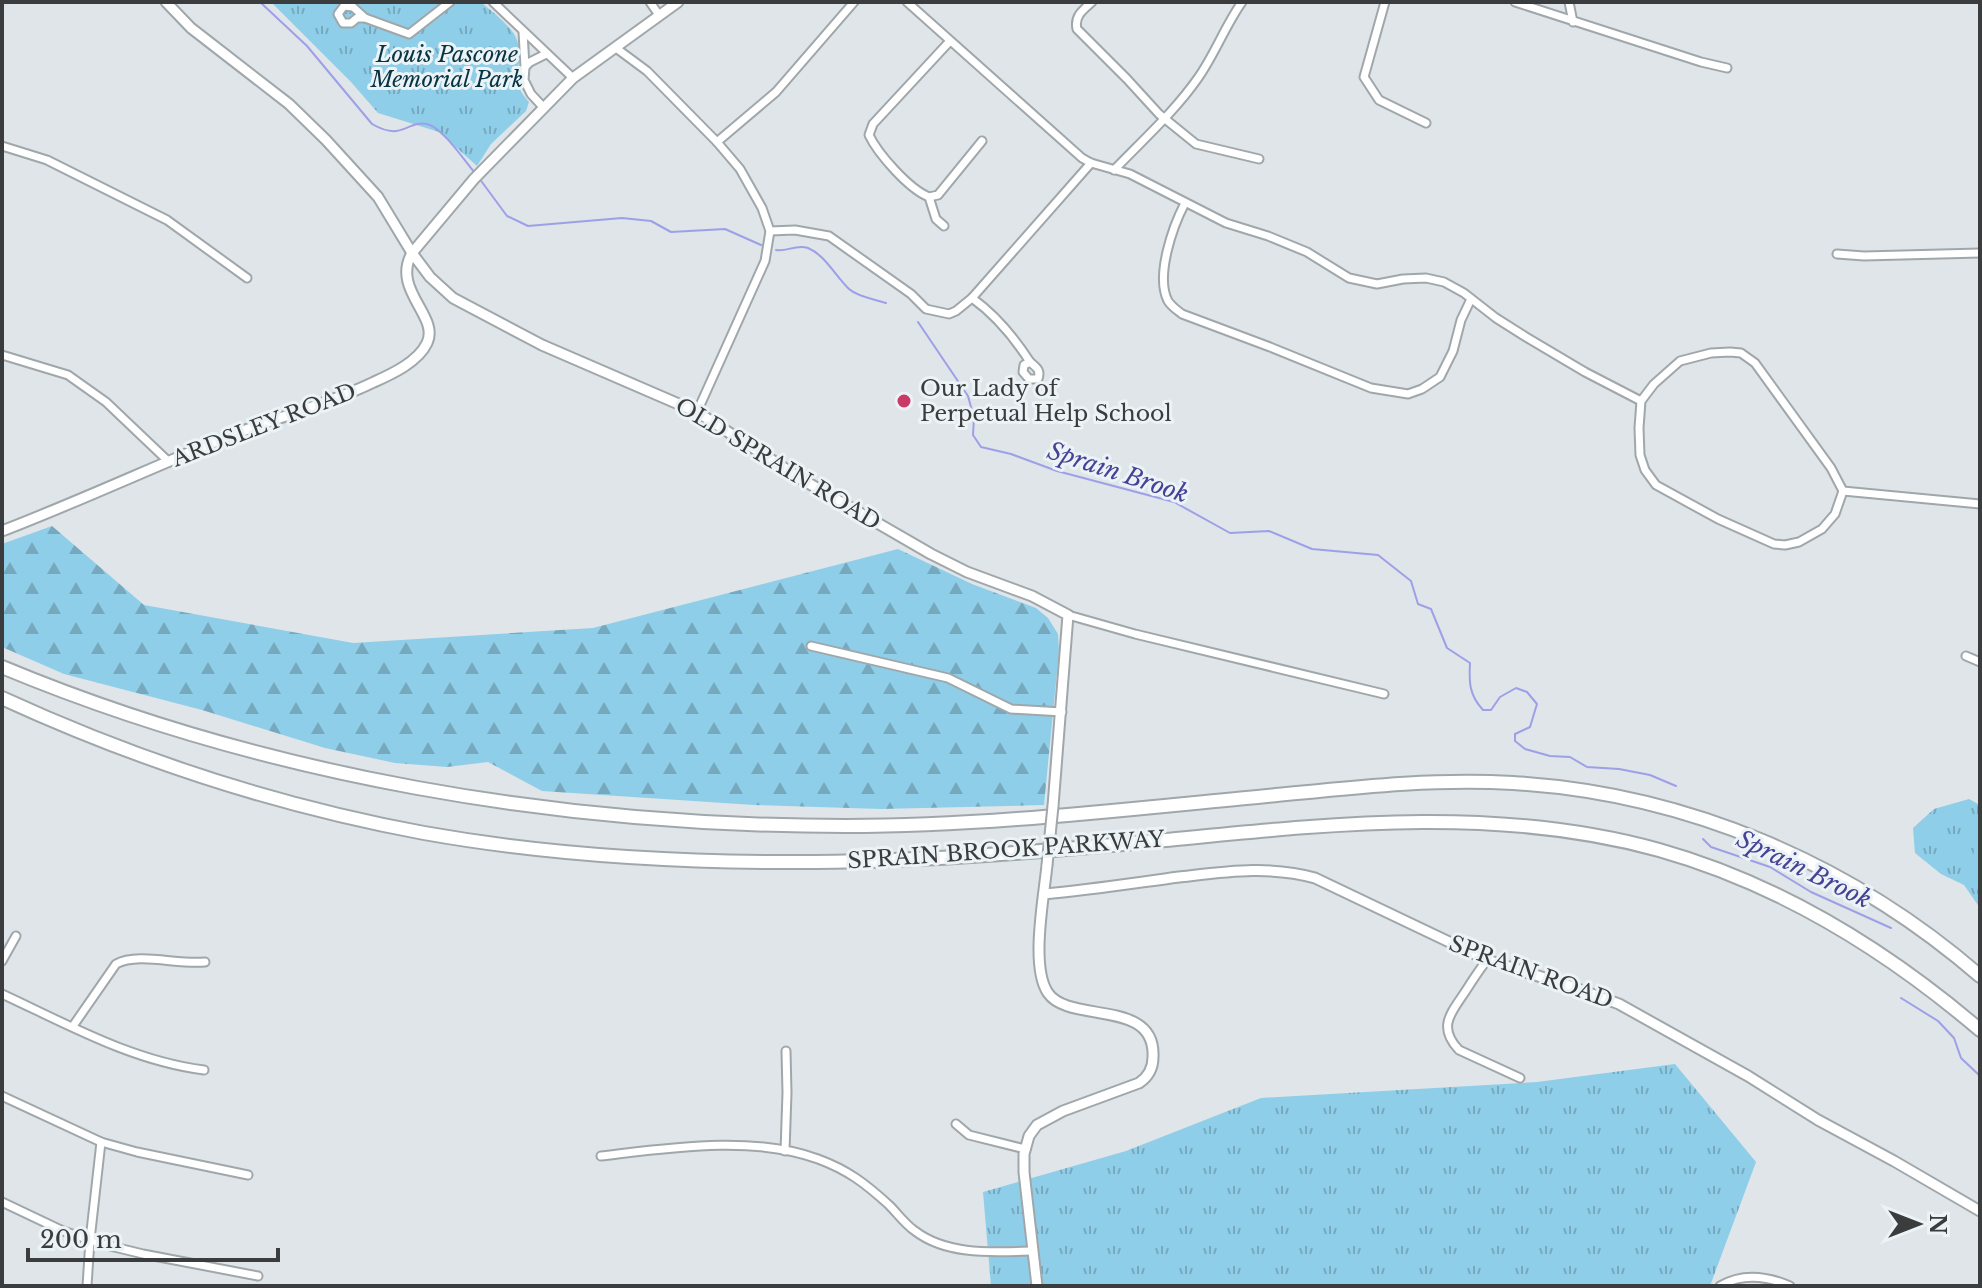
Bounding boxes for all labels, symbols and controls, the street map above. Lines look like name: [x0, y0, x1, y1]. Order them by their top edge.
park label: Louis Pascone Memorial Park: [370, 41, 523, 93]
place label: Our Lady of Perpetual Help School: [920, 375, 1172, 427]
street label: ARDSLEY ROAD: [167, 377, 360, 473]
street label: OLD SPRAIN ROAD: [670, 392, 886, 536]
marker: Our Lady of Perpetual Help School: [895, 392, 913, 410]
water label: Sprain Brook: [1044, 436, 1192, 508]
water label: Sprain Brook: [1732, 824, 1876, 914]
street label: SPRAIN BROOK PARKWAY: [846, 825, 1166, 875]
street label: SPRAIN ROAD: [1445, 930, 1617, 1014]
north arrow: [1878, 1184, 1958, 1264]
scale bar: [28, 1212, 278, 1262]
text: N: [1924, 1214, 1951, 1235]
text: 200 m: [40, 1225, 122, 1254]

